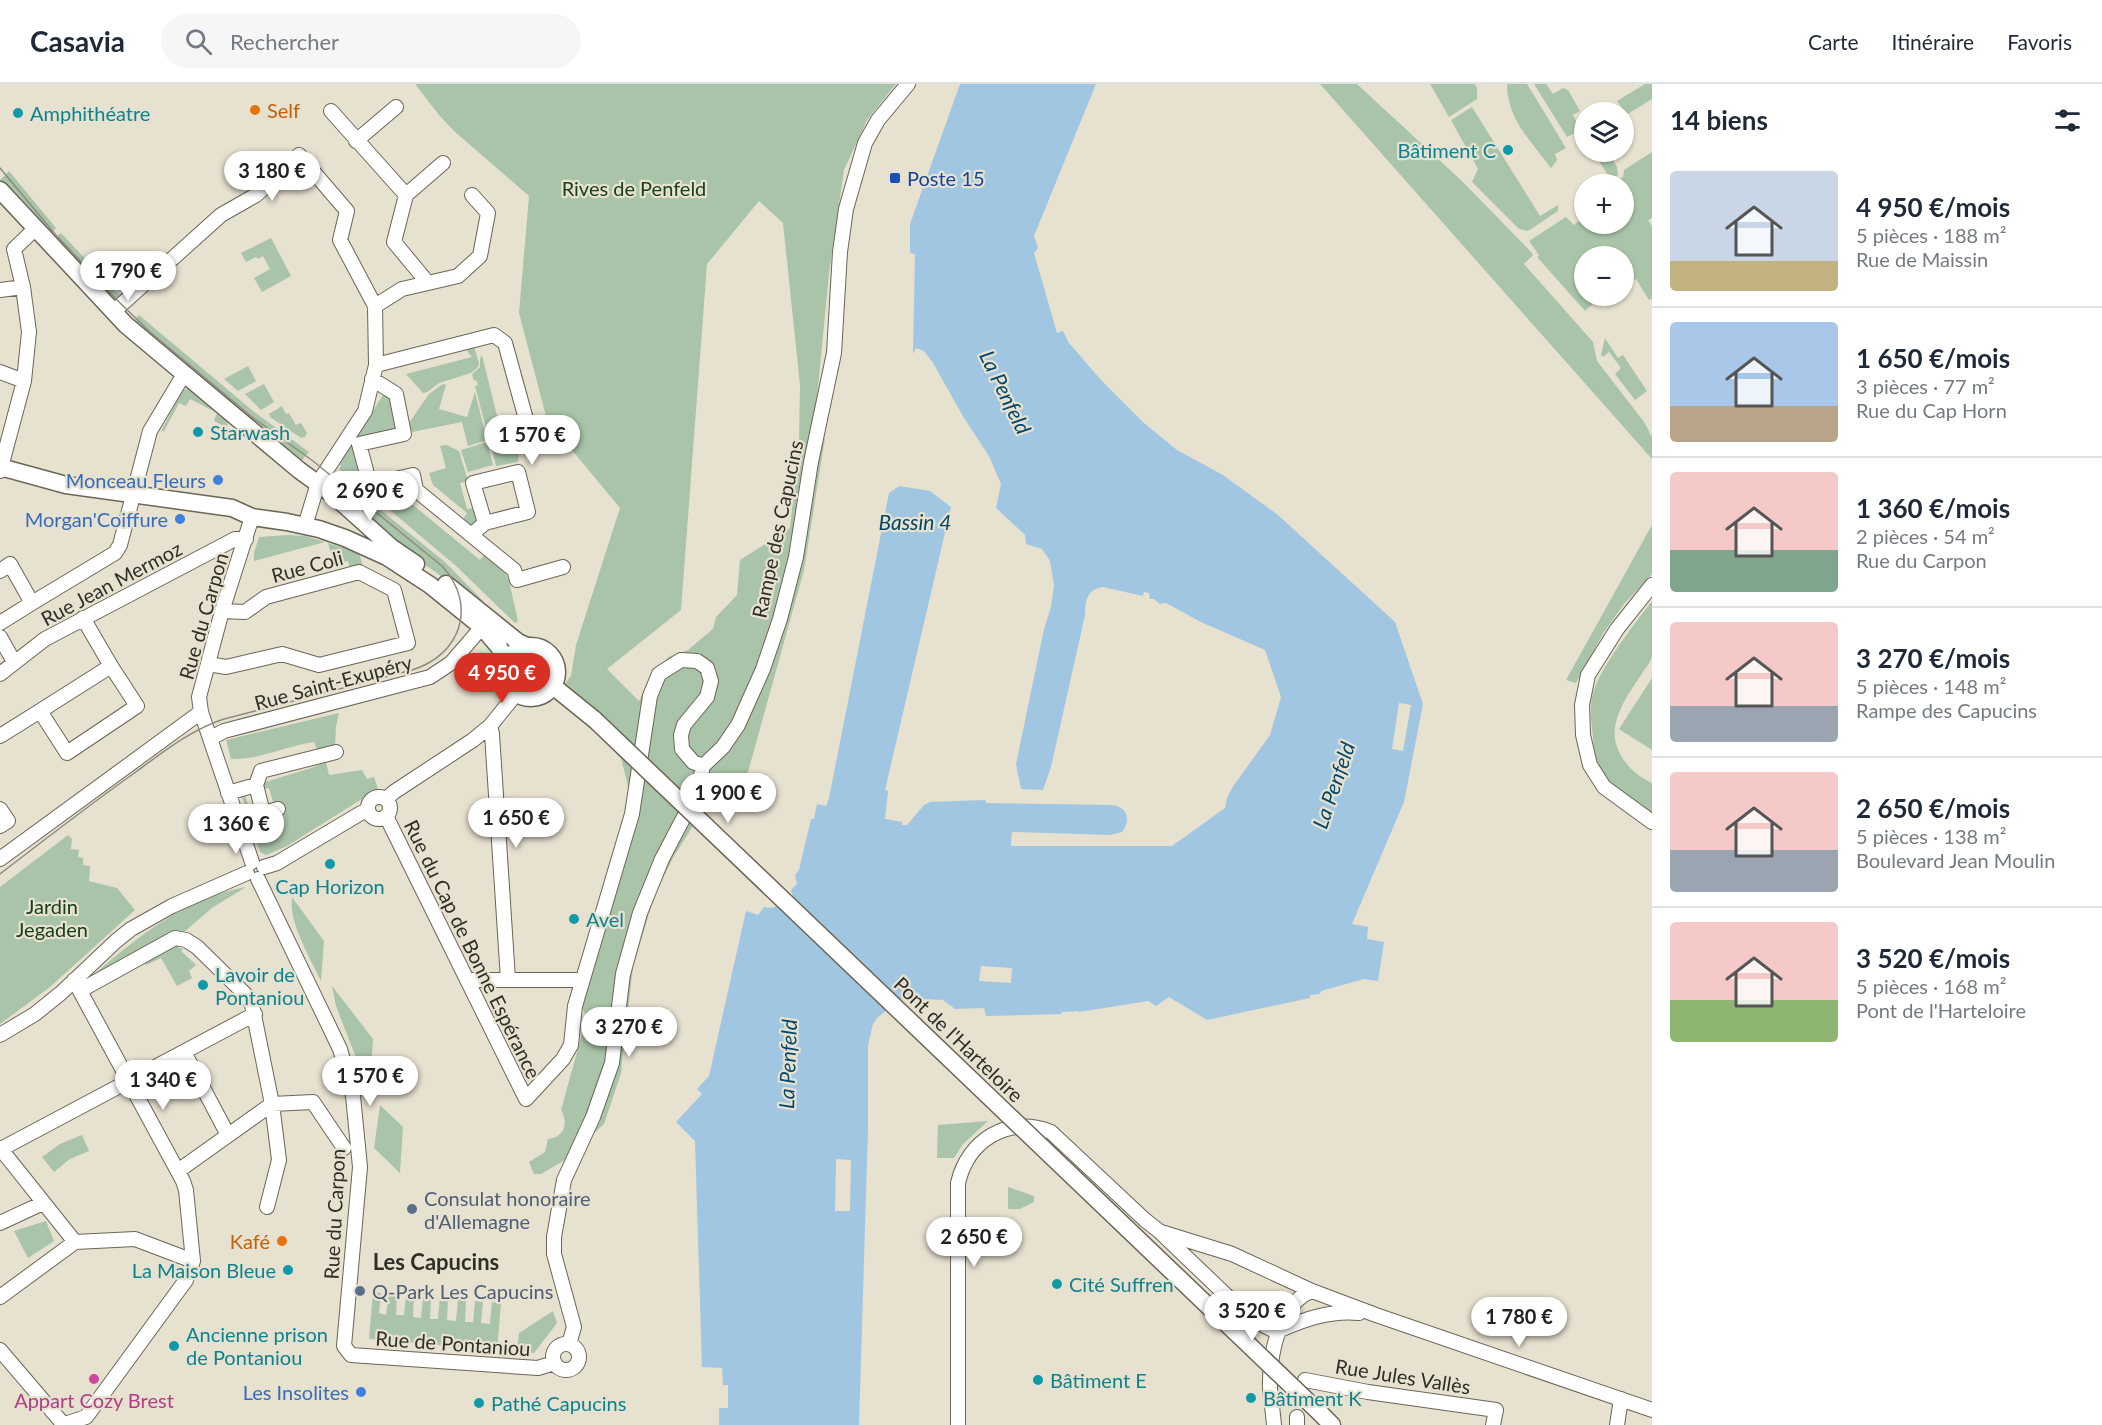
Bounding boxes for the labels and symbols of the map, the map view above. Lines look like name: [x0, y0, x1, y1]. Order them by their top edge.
place label: Self: [267, 98, 300, 122]
place label: Amphithéatre: [30, 101, 150, 125]
marker: Self: [248, 103, 262, 117]
marker: Amphithéatre: [11, 106, 25, 120]
place label: Bâtiment C: [1397, 138, 1496, 162]
marker: Bâtiment C: [1501, 143, 1515, 157]
pin: 3 180 €: [217, 151, 327, 202]
place label: Poste 15: [907, 166, 984, 190]
marker: Poste 15: [888, 171, 902, 185]
park label: Rives de Penfeld: [562, 176, 706, 200]
pin: 1 790 €: [73, 251, 183, 302]
water label: La Penfeld: [975, 346, 1037, 438]
pin: 1 570 €: [477, 415, 587, 466]
place label: Starwash: [210, 420, 290, 444]
marker: Starwash: [191, 425, 205, 439]
street label: Rampe des Capucins: [746, 438, 808, 620]
place label: Monceau Fleurs: [66, 468, 206, 492]
pin: 2 690 €: [315, 471, 425, 522]
marker: Monceau Fleurs: [211, 473, 225, 487]
place label: Morgan'Coiffure: [25, 507, 168, 531]
water label: Bassin 4: [878, 509, 952, 534]
marker: Morgan'Coiffure: [173, 512, 187, 526]
street label: Rue Jean Mermoz: [37, 536, 185, 630]
street label: Rue Coli: [269, 545, 345, 587]
street label: Rue du Carpon: [173, 550, 233, 682]
street label: Rue Saint-Exupéry: [252, 649, 415, 715]
pin: 4 950 €: [447, 653, 557, 704]
water label: La Penfeld: [1307, 738, 1359, 832]
pin: 1 900 €: [673, 773, 783, 824]
pin: 1 650 €: [461, 798, 571, 849]
pin: 1 360 €: [181, 804, 291, 855]
street label: Rue du Cap de Bonne Espérance: [400, 816, 546, 1082]
marker: Cap Horizon: [323, 857, 337, 871]
place label: Cap Horizon: [275, 874, 385, 898]
park label: Jardin Jegaden: [16, 894, 88, 941]
place label: Avel: [586, 907, 624, 931]
marker: Avel: [567, 912, 581, 926]
place label: Lavoir de Pontaniou: [215, 962, 304, 1009]
street label: Pont de l'Harteloire: [890, 971, 1028, 1107]
marker: Lavoir de Pontaniou: [196, 978, 210, 992]
pin: 3 270 €: [574, 1007, 684, 1058]
water label: La Penfeld: [773, 1019, 801, 1109]
pin: 1 570 €: [315, 1056, 425, 1107]
pin: 1 340 €: [108, 1060, 218, 1111]
street label: Rue du Carpon: [319, 1148, 349, 1280]
place label: Consulat honoraire d'Allemagne: [424, 1186, 591, 1233]
marker: Consulat honoraire d'Allemagne: [405, 1202, 419, 1216]
pin: 2 650 €: [919, 1217, 1029, 1268]
place label: Kafé: [230, 1229, 270, 1253]
marker: Kafé: [275, 1234, 289, 1248]
district label: Les Capucins: [373, 1248, 499, 1275]
place label: La Maison Bleue: [132, 1258, 276, 1282]
marker: La Maison Bleue: [281, 1263, 295, 1277]
place label: Cité Suffren: [1069, 1272, 1174, 1296]
marker: Cité Suffren: [1050, 1277, 1064, 1291]
place label: Q-Park Les Capucins: [372, 1279, 553, 1303]
marker: Q-Park Les Capucins: [353, 1284, 367, 1298]
pin: 3 520 €: [1197, 1291, 1307, 1342]
pin: 1 780 €: [1464, 1297, 1574, 1348]
place label: Ancienne prison de Pontaniou: [186, 1322, 328, 1369]
street label: Rue de Pontaniou: [375, 1326, 531, 1360]
marker: Ancienne prison de Pontaniou: [167, 1339, 181, 1353]
street label: Rue Jules Vallès: [1334, 1353, 1472, 1399]
place label: Bâtiment E: [1050, 1368, 1147, 1392]
marker: Appart Cozy Brest: [87, 1372, 101, 1386]
marker: Bâtiment E: [1031, 1373, 1045, 1387]
place label: Les Insolites: [243, 1380, 349, 1404]
marker: Les Insolites: [354, 1385, 368, 1399]
place label: Bâtiment K: [1263, 1386, 1362, 1410]
place label: Appart Cozy Brest: [14, 1388, 174, 1412]
place label: Pathé Capucins: [491, 1391, 626, 1415]
marker: Bâtiment K: [1244, 1391, 1258, 1405]
marker: Pathé Capucins: [472, 1396, 486, 1410]

